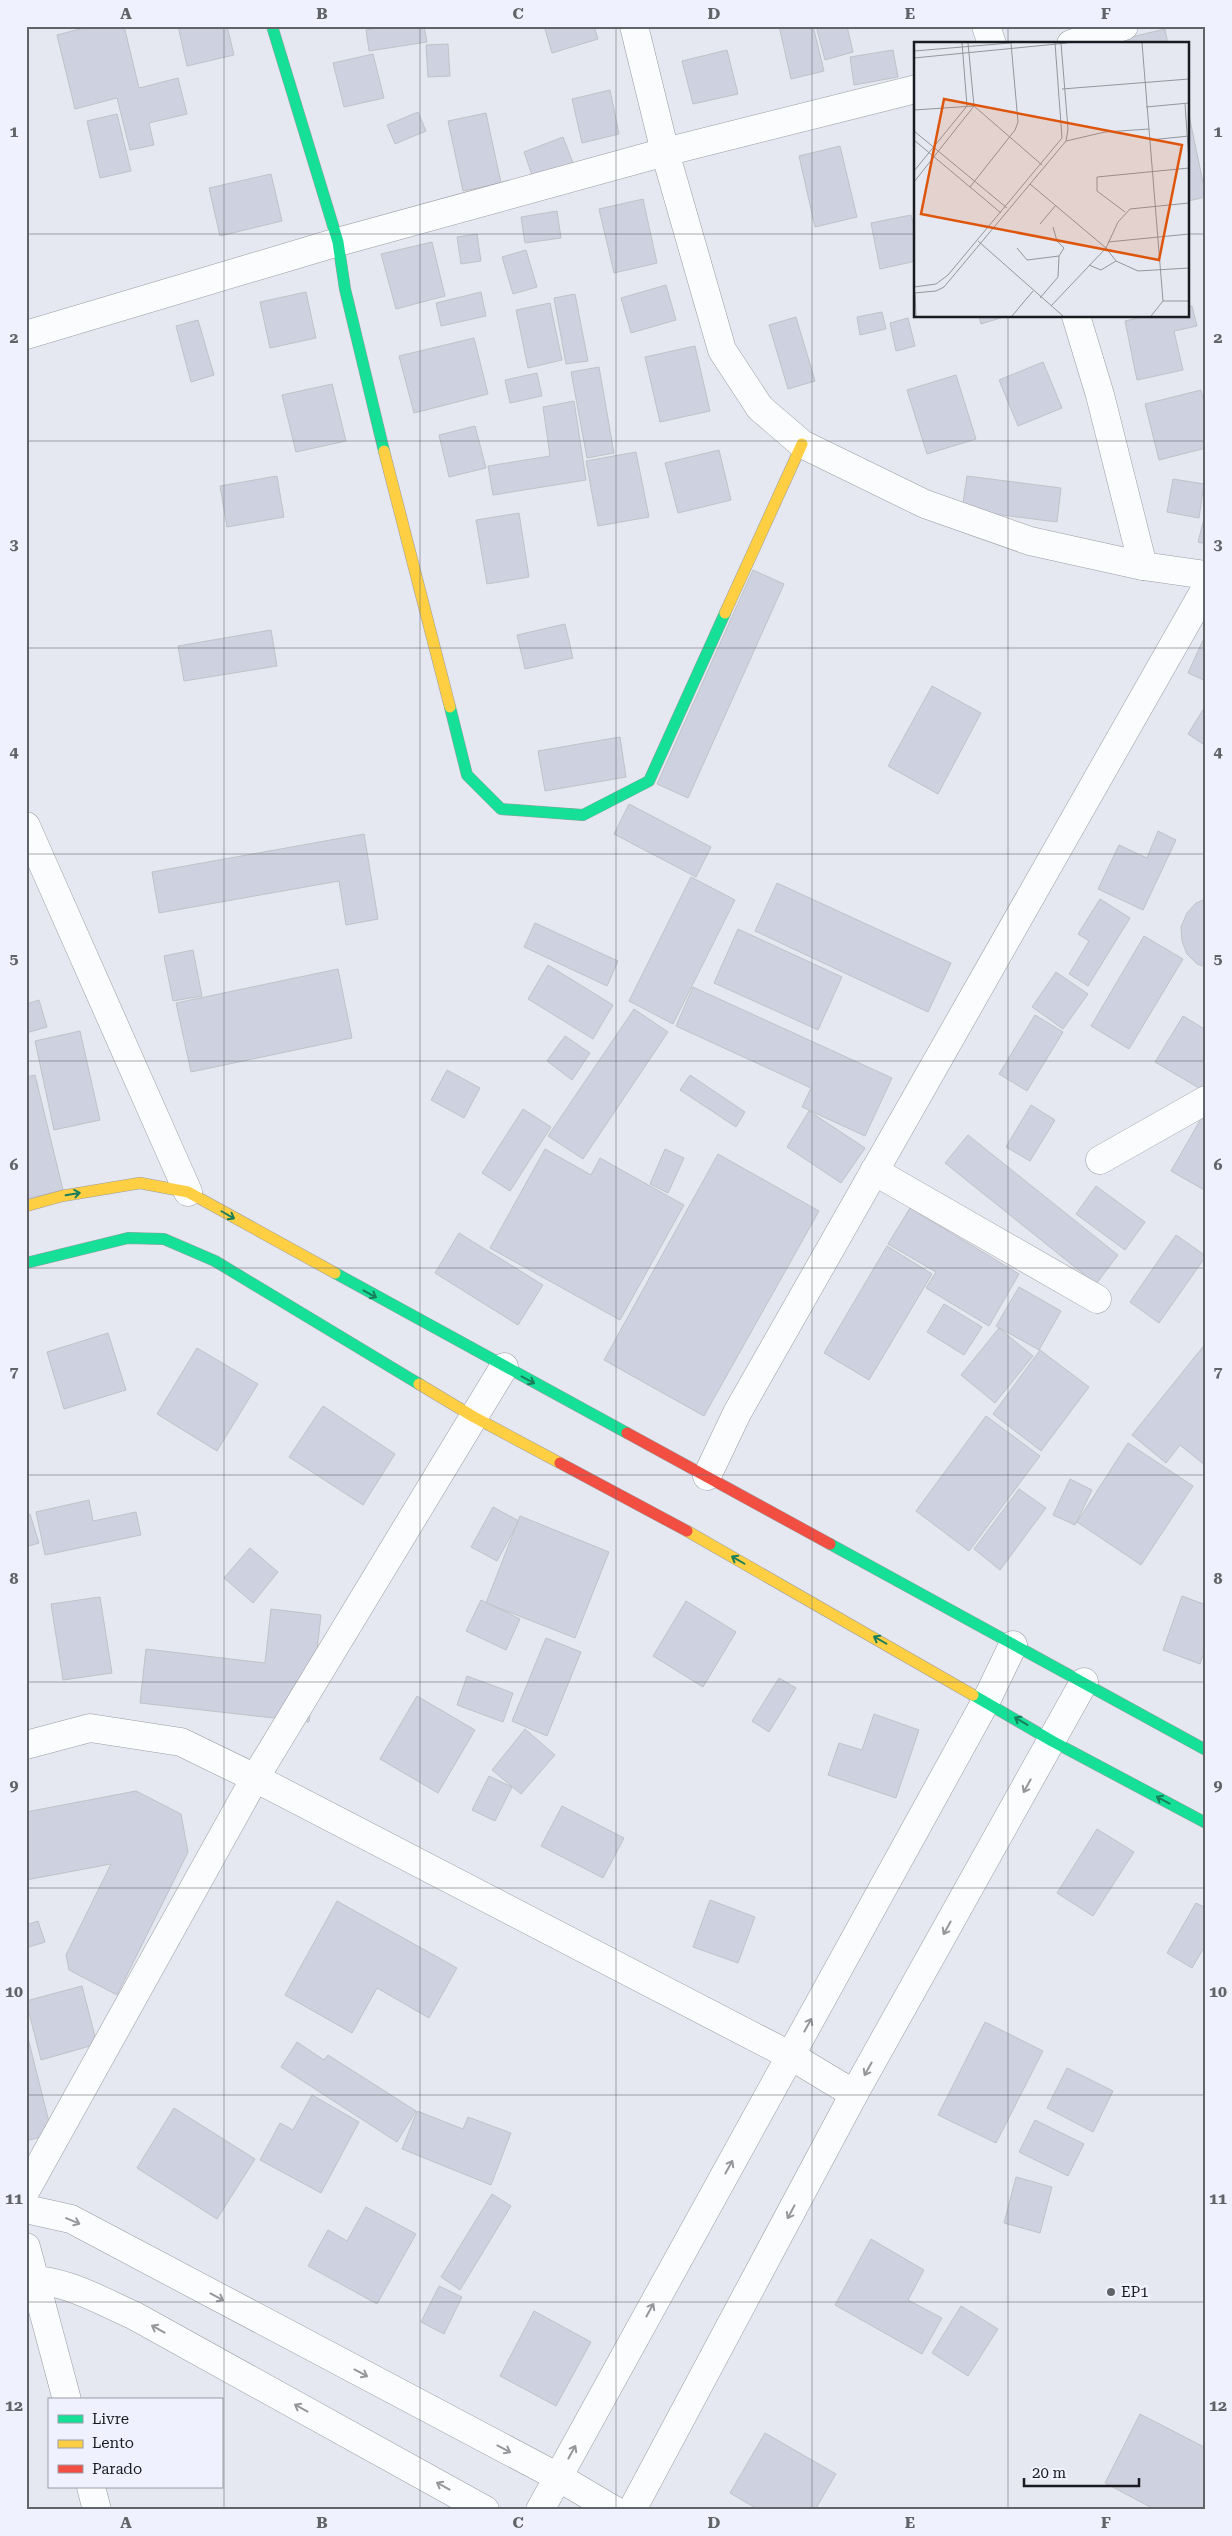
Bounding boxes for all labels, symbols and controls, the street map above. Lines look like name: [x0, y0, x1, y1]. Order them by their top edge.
text: A: [120, 4, 132, 23]
text: B: [316, 4, 328, 23]
text: C: [512, 4, 524, 23]
text: D: [708, 4, 721, 23]
text: E: [905, 4, 915, 23]
text: F: [1101, 4, 1111, 23]
inset map: [914, 42, 1190, 318]
text: 1: [10, 122, 19, 141]
text: 1: [1214, 122, 1223, 141]
text: 2: [10, 328, 19, 347]
text: 2: [1214, 328, 1223, 347]
text: 3: [10, 535, 19, 554]
text: 3: [1214, 535, 1223, 554]
text: 4: [10, 742, 19, 761]
text: 4: [1214, 742, 1223, 761]
text: 5: [10, 949, 19, 968]
text: 5: [1214, 949, 1223, 968]
text: 6: [10, 1155, 19, 1174]
text: 6: [1214, 1155, 1223, 1174]
one-way arrow: [65, 1188, 81, 1198]
one-way arrow: [220, 1211, 235, 1221]
one-way arrow: [362, 1290, 377, 1299]
text: 7: [10, 1362, 19, 1381]
text: 7: [1214, 1362, 1223, 1381]
one-way arrow: [520, 1376, 535, 1385]
one-way arrow: [731, 1555, 746, 1565]
text: 8: [10, 1569, 19, 1588]
text: 8: [1214, 1569, 1223, 1588]
one-way arrow: [873, 1635, 887, 1645]
one-way arrow: [1014, 1716, 1028, 1726]
text: 9: [10, 1776, 19, 1795]
text: 9: [1214, 1776, 1223, 1795]
one-way arrow: [1022, 1778, 1031, 1793]
one-way arrow: [1156, 1795, 1171, 1804]
one-way arrow: [942, 1920, 952, 1934]
text: 10: [5, 1982, 23, 2001]
text: 10: [1209, 1982, 1227, 2001]
one-way arrow: [803, 2019, 813, 2033]
one-way arrow: [863, 2062, 873, 2077]
one-way arrow: [724, 2160, 734, 2175]
text: 11: [5, 2189, 23, 2208]
text: 11: [1209, 2189, 1227, 2208]
one-way arrow: [786, 2205, 796, 2220]
one-way arrow: [65, 2217, 80, 2226]
place label: EP1: [1121, 2283, 1149, 2301]
marker: EP1: [1105, 2286, 1117, 2298]
one-way arrow: [209, 2293, 224, 2302]
one-way arrow: [646, 2303, 656, 2317]
one-way arrow: [151, 2324, 166, 2334]
one-way arrow: [353, 2368, 368, 2378]
text: 12: [5, 2396, 23, 2415]
text: 12: [1209, 2396, 1227, 2415]
legend: [48, 2398, 222, 2488]
one-way arrow: [294, 2402, 308, 2412]
text: Livre: [92, 2410, 129, 2428]
text: Lento: [92, 2434, 134, 2452]
one-way arrow: [497, 2444, 512, 2454]
one-way arrow: [568, 2445, 577, 2460]
scale bar: [1024, 2456, 1140, 2488]
text: Parado: [92, 2460, 142, 2478]
text: 20 m: [1032, 2464, 1067, 2482]
one-way arrow: [435, 2481, 450, 2491]
text: A: [120, 2513, 132, 2532]
text: B: [316, 2513, 328, 2532]
text: C: [512, 2513, 524, 2532]
text: D: [708, 2513, 721, 2532]
text: E: [905, 2513, 915, 2532]
text: F: [1101, 2513, 1111, 2532]

